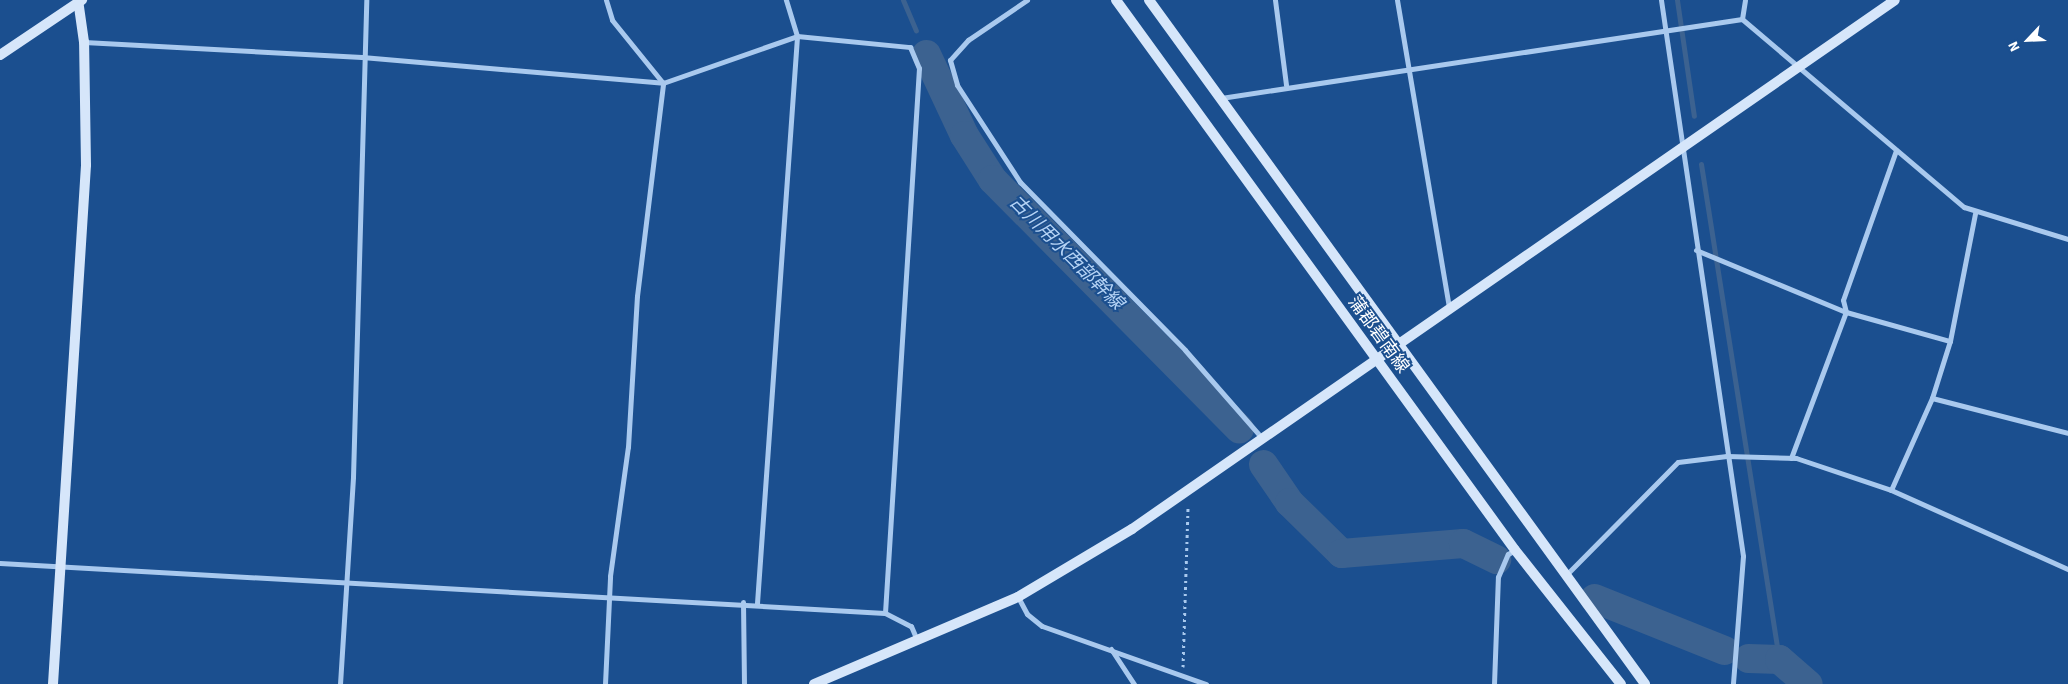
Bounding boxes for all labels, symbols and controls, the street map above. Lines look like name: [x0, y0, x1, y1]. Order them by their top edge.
north arrow: [2003, 15, 2053, 65]
text: N: [2003, 38, 2025, 55]
water label: 古川用水西部幹線: [1004, 191, 1128, 315]
street label: 蒲郡碧南線: [1343, 292, 1413, 378]

